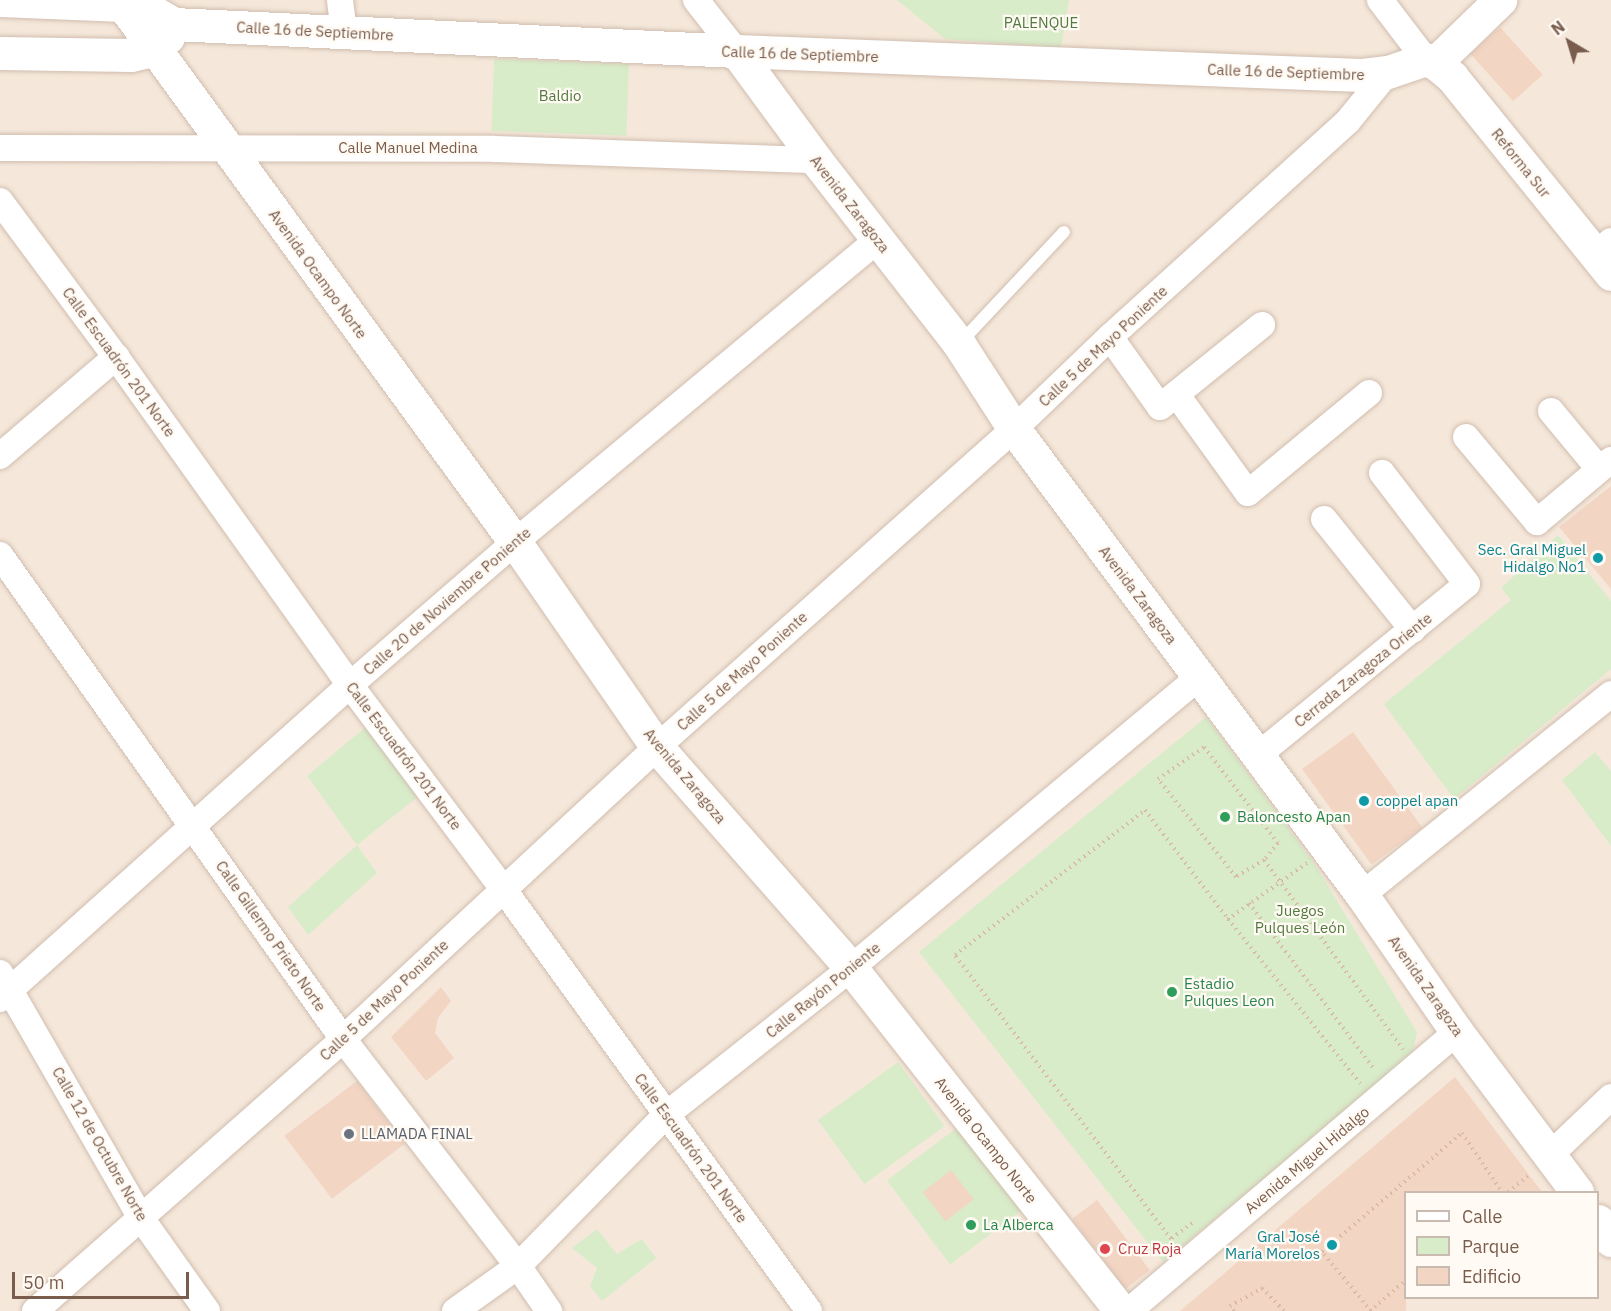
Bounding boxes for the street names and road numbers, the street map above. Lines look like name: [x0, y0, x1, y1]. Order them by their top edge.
street label: Calle 16 de Septiembre: [236, 18, 394, 44]
street label: Calle 16 de Septiembre: [721, 42, 879, 66]
street label: Calle 16 de Septiembre: [1207, 60, 1365, 84]
street label: Reforma Sur: [1488, 125, 1554, 201]
street label: Calle Manuel Medina: [338, 139, 478, 157]
street label: Avenida Zaragoza: [806, 152, 894, 256]
street label: Avenida Ocampo Norte: [265, 206, 371, 342]
street label: Calle 5 de Mayo Poniente: [1035, 282, 1171, 410]
street label: Calle Escuadrón 201 Norte: [59, 284, 179, 440]
street label: Calle 20 de Noviembre Poniente: [360, 523, 534, 679]
street label: Avenida Zaragoza: [1095, 542, 1181, 648]
street label: Calle 5 de Mayo Poniente: [673, 608, 811, 734]
street label: Cerrada Zaragoza Oriente: [1291, 609, 1435, 731]
street label: Calle Escuadrón 201 Norte: [343, 679, 465, 833]
street label: Avenida Zaragoza: [640, 725, 730, 827]
street label: Calle Gillermo Prieto Norte: [212, 857, 330, 1015]
street label: Avenida Zaragoza: [1385, 932, 1467, 1040]
street label: Calle 5 de Mayo Poniente: [316, 936, 452, 1064]
street label: Calle Rayón Poniente: [762, 938, 884, 1042]
street label: Calle 12 de Octubre Norte: [48, 1064, 152, 1224]
street label: Calle Escuadrón 201 Norte: [631, 1070, 751, 1226]
street label: Avenida Ocampo Norte: [931, 1073, 1041, 1207]
street label: Avenida Miguel Hidalgo: [1241, 1103, 1373, 1217]

